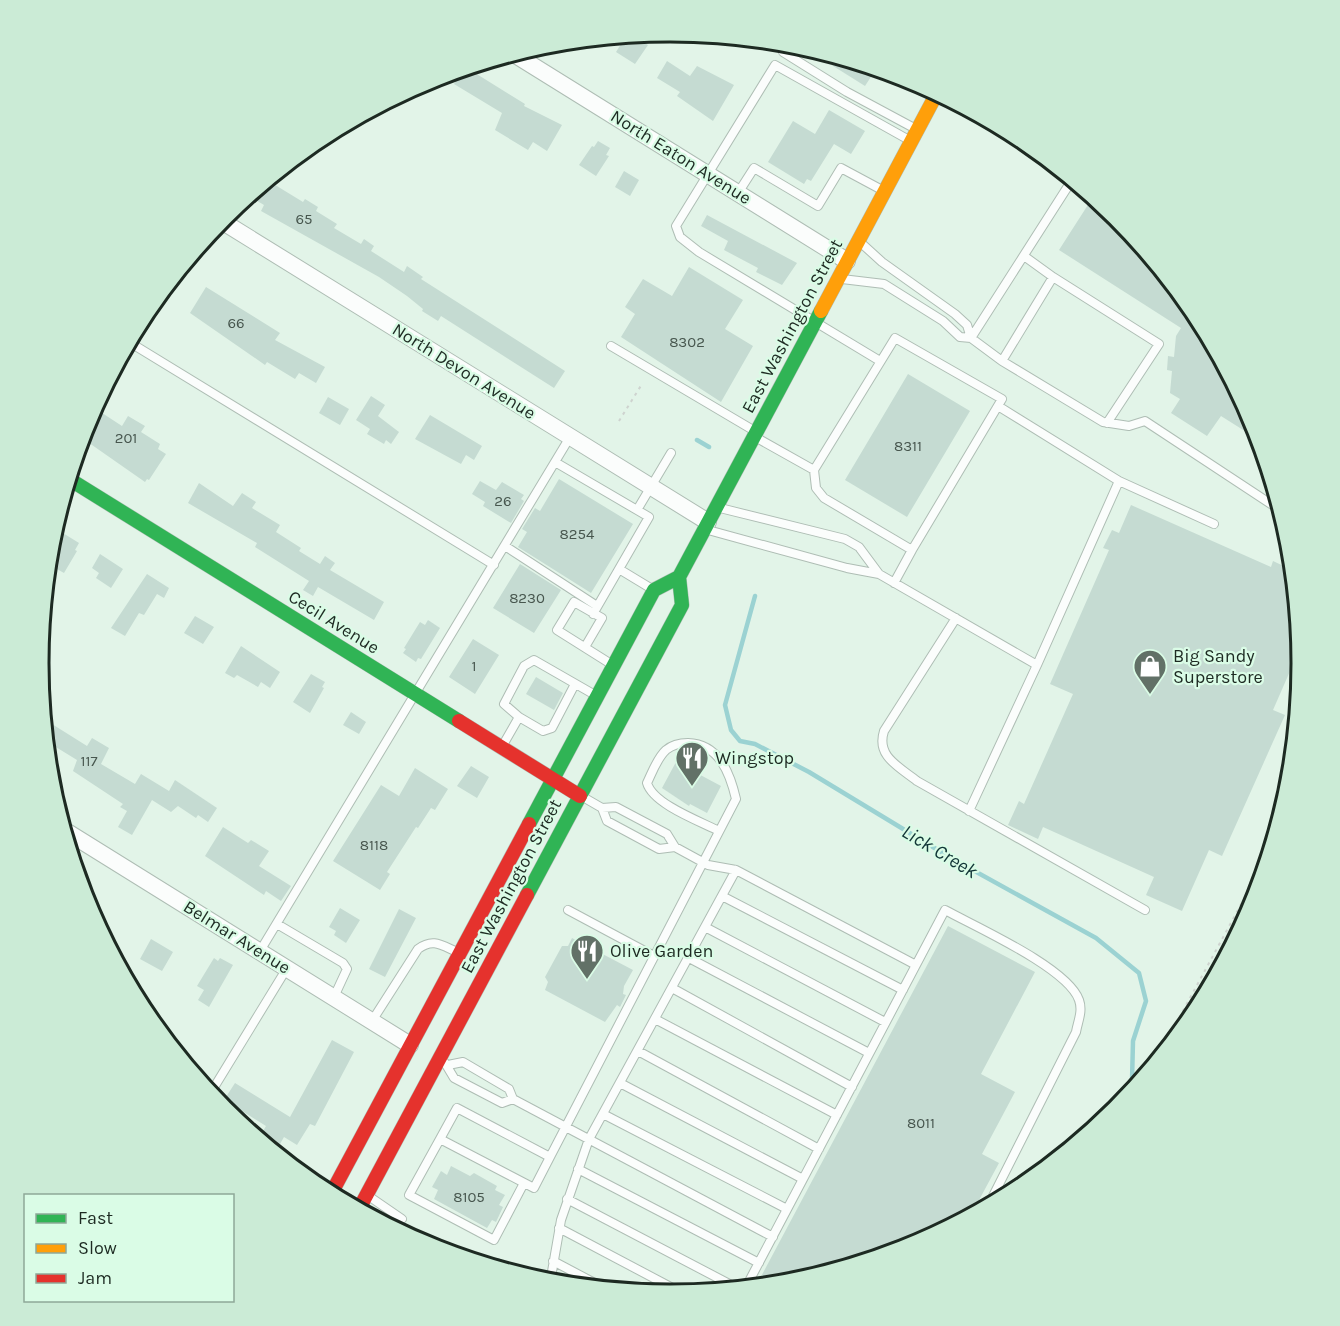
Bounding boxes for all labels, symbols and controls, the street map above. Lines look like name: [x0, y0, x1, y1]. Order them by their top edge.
street label: North Eaton Avenue: [607, 105, 755, 209]
house number: 65: [295, 210, 313, 228]
street label: East Washington Street: [737, 235, 847, 417]
house number: 66: [227, 314, 245, 332]
street label: North Devon Avenue: [388, 318, 540, 424]
house number: 8302: [669, 333, 705, 351]
house number: 201: [115, 429, 137, 447]
house number: 8311: [894, 437, 922, 455]
house number: 26: [494, 492, 512, 510]
house number: 8254: [560, 525, 595, 543]
street label: Cecil Avenue: [284, 585, 384, 659]
house number: 8230: [509, 589, 545, 607]
place label: Big Sandy Superstore: [1173, 645, 1263, 688]
shop icon: Big Sandy Superstore: [1132, 648, 1168, 695]
house number: 1: [472, 657, 476, 675]
restaurant icon: Wingstop: [674, 740, 710, 787]
place label: Wingstop: [715, 747, 794, 769]
house number: 117: [81, 752, 97, 770]
street label: East Washington Street: [456, 795, 566, 977]
water label: Lick Creek: [898, 820, 982, 883]
house number: 8118: [360, 836, 388, 854]
street label: Belmar Avenue: [179, 895, 295, 979]
restaurant icon: Olive Garden: [569, 933, 605, 980]
place label: Olive Garden: [610, 940, 713, 962]
house number: 8011: [907, 1114, 935, 1132]
house number: 8105: [453, 1188, 485, 1206]
legend: [24, 1194, 234, 1302]
text: Fast: [78, 1207, 113, 1229]
text: Slow: [78, 1237, 117, 1259]
text: Jam: [78, 1267, 112, 1289]

